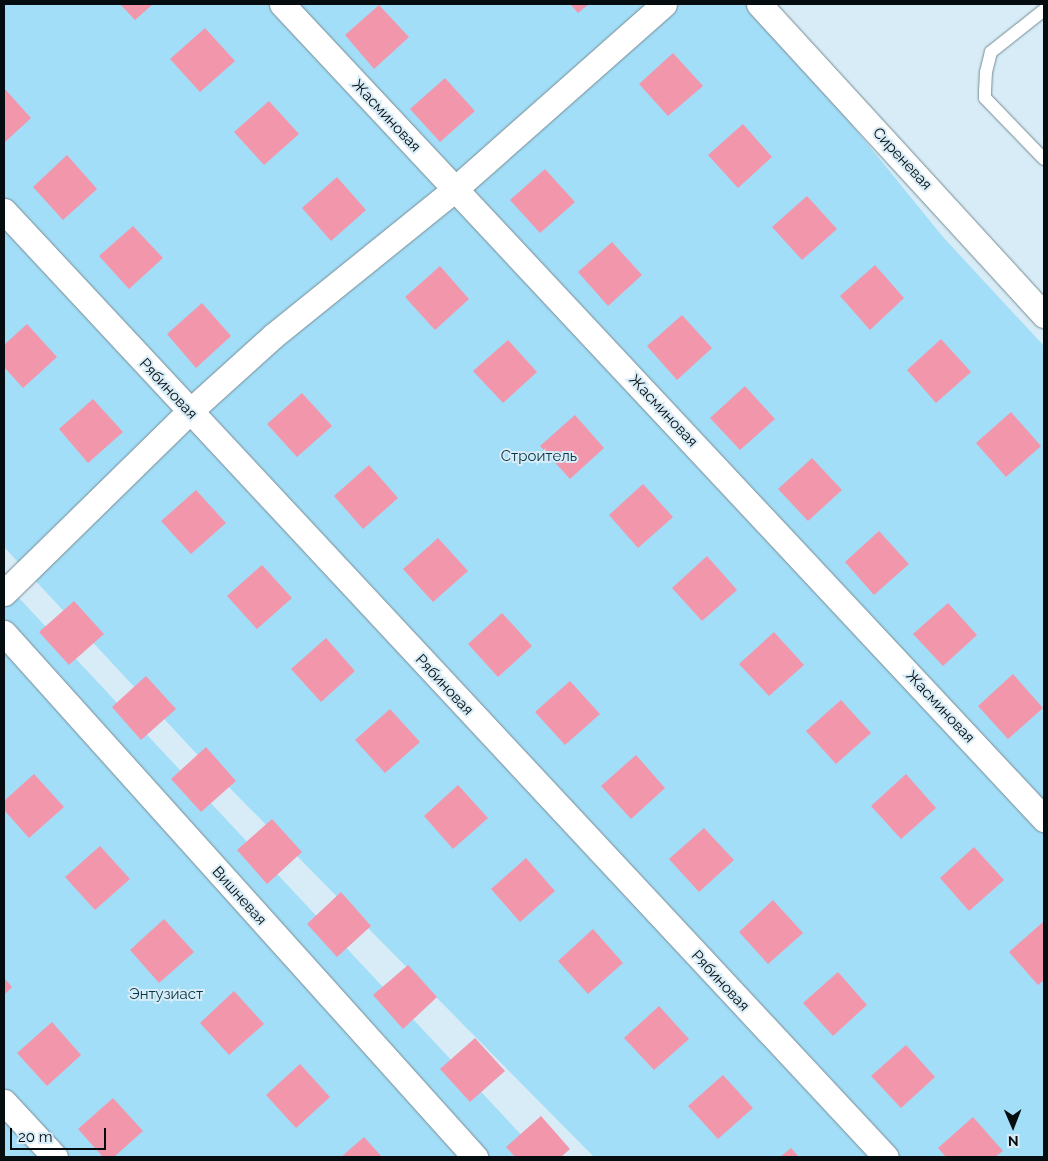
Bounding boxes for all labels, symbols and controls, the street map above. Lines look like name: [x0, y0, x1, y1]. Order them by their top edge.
street label: Жасминовая: [348, 76, 424, 156]
street label: Сиреневая: [869, 124, 935, 194]
street label: Рябиновая: [135, 355, 201, 423]
street label: Жасминовая: [625, 371, 701, 451]
park label: Строитель: [501, 448, 577, 466]
street label: Рябиновая: [411, 651, 477, 719]
street label: Жасминовая: [902, 667, 978, 747]
street label: Вишневая: [208, 863, 270, 929]
street label: Рябиновая: [687, 947, 753, 1015]
park label: Энтузиаст: [129, 986, 203, 1004]
north arrow: [988, 1101, 1038, 1151]
scale bar: [12, 1118, 109, 1150]
text: 20 m: [18, 1128, 53, 1146]
text: N: [1008, 1133, 1019, 1149]

